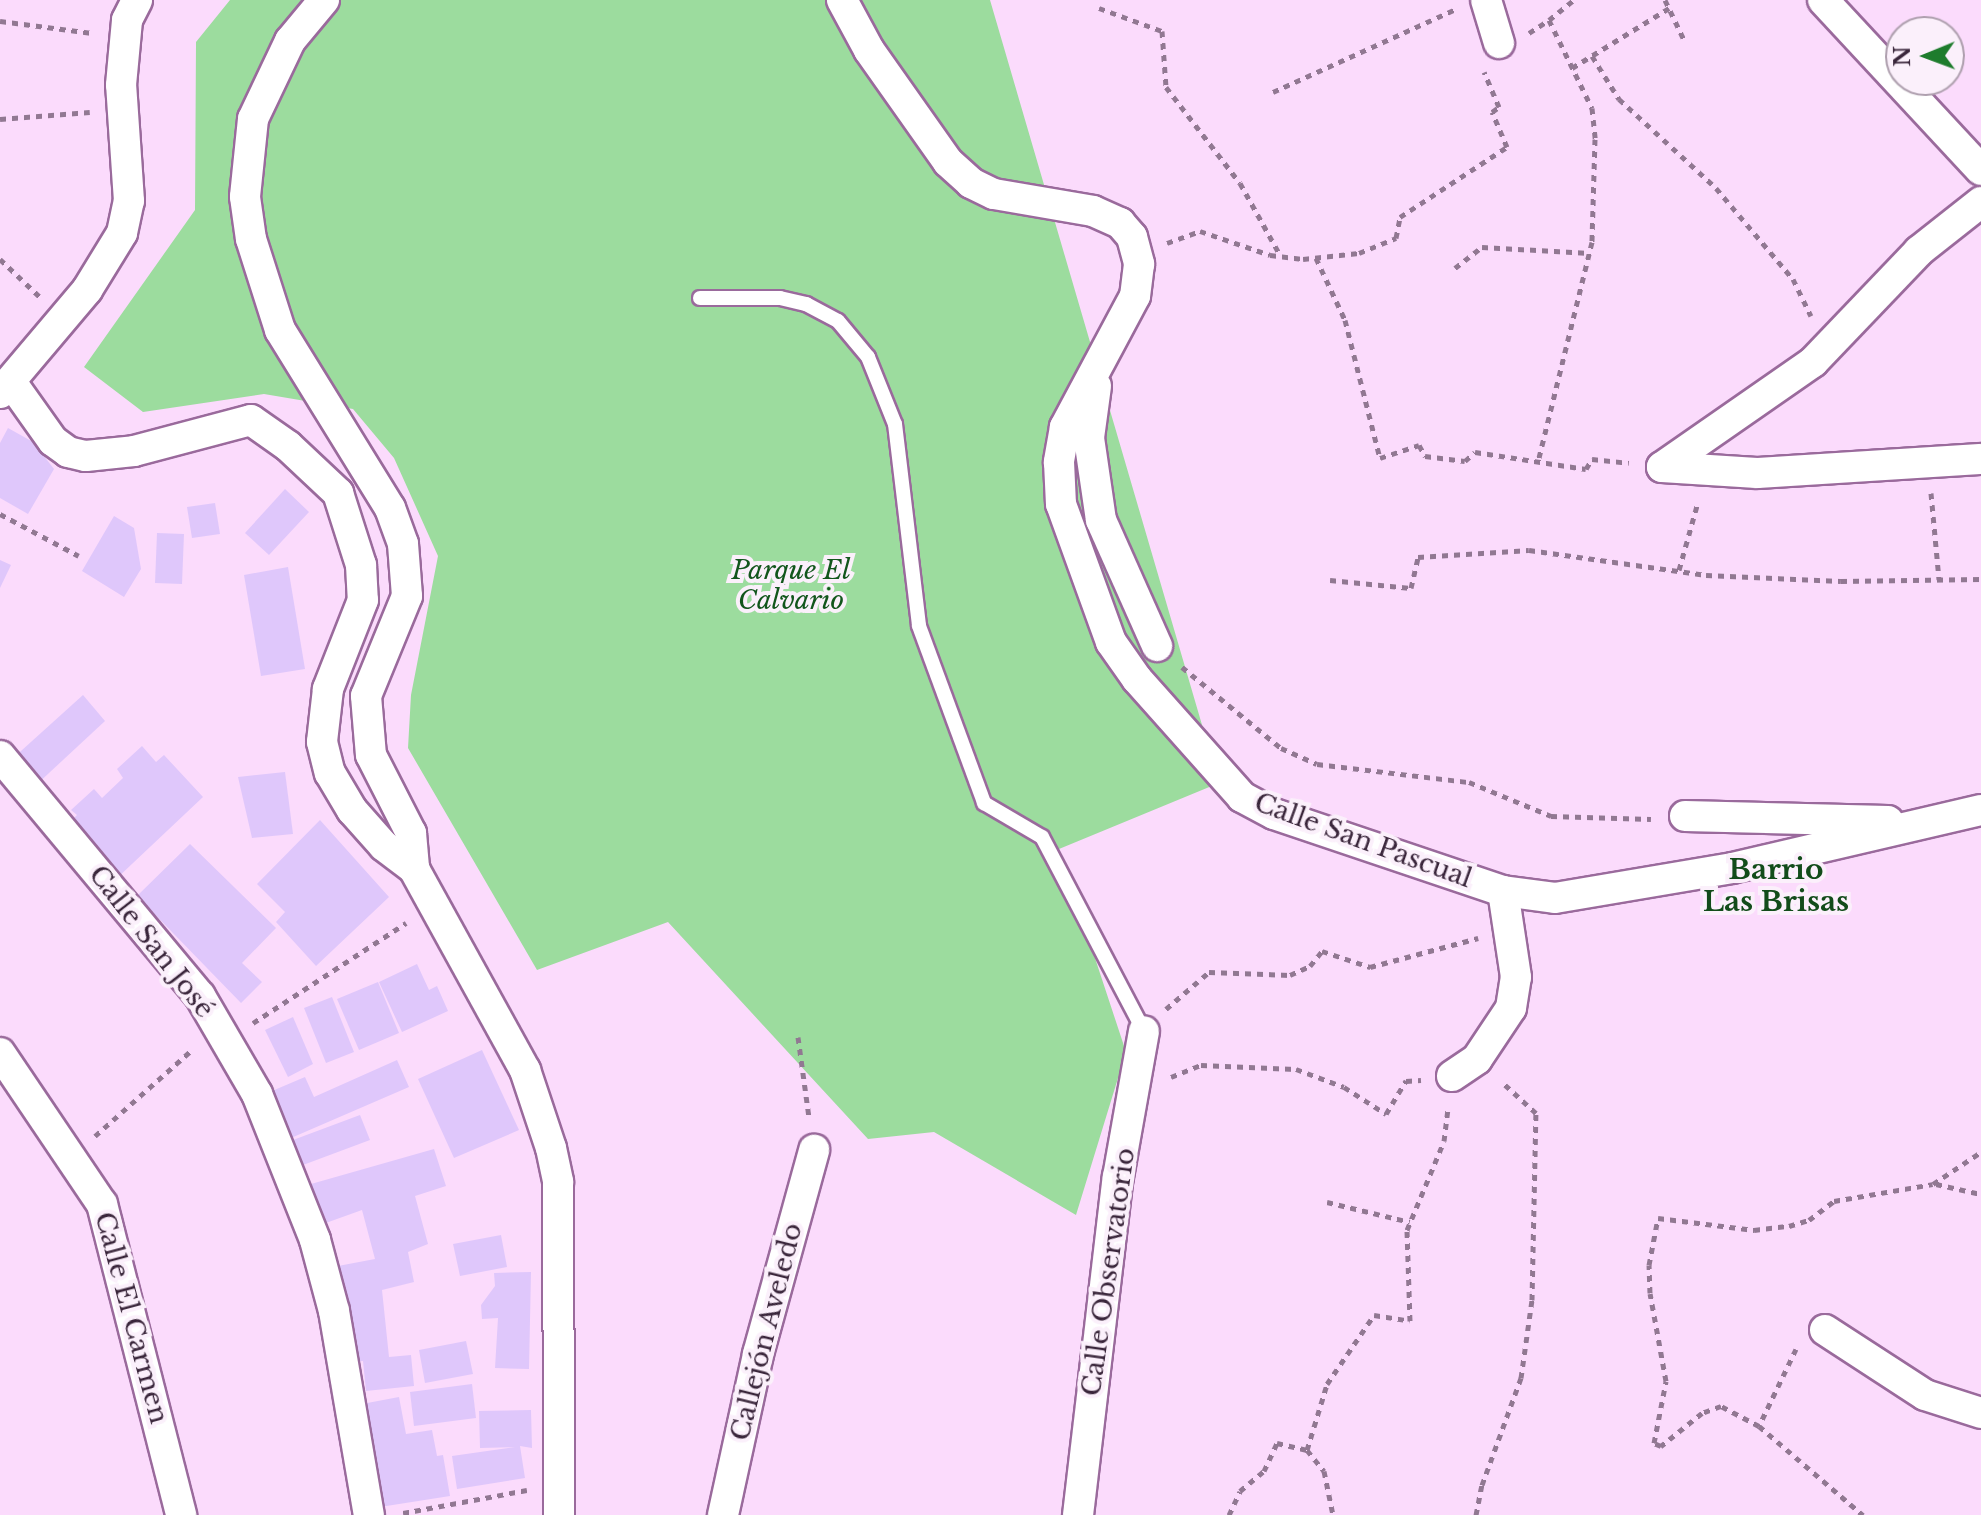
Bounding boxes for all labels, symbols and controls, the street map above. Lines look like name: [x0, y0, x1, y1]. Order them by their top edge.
north arrow: [1885, 16, 1965, 96]
text: N: [1889, 46, 1916, 67]
park label: Parque El Calvario: [732, 555, 850, 616]
street label: Calle San Pascual: [1250, 787, 1476, 895]
district label: Barrio Las Brisas: [1703, 853, 1849, 919]
street label: Calle San José: [82, 860, 220, 1024]
street label: Calle Observatorio: [1076, 1146, 1142, 1398]
street label: Calle El Carmen: [88, 1209, 174, 1427]
street label: Callejón Aveledo: [725, 1220, 809, 1444]

